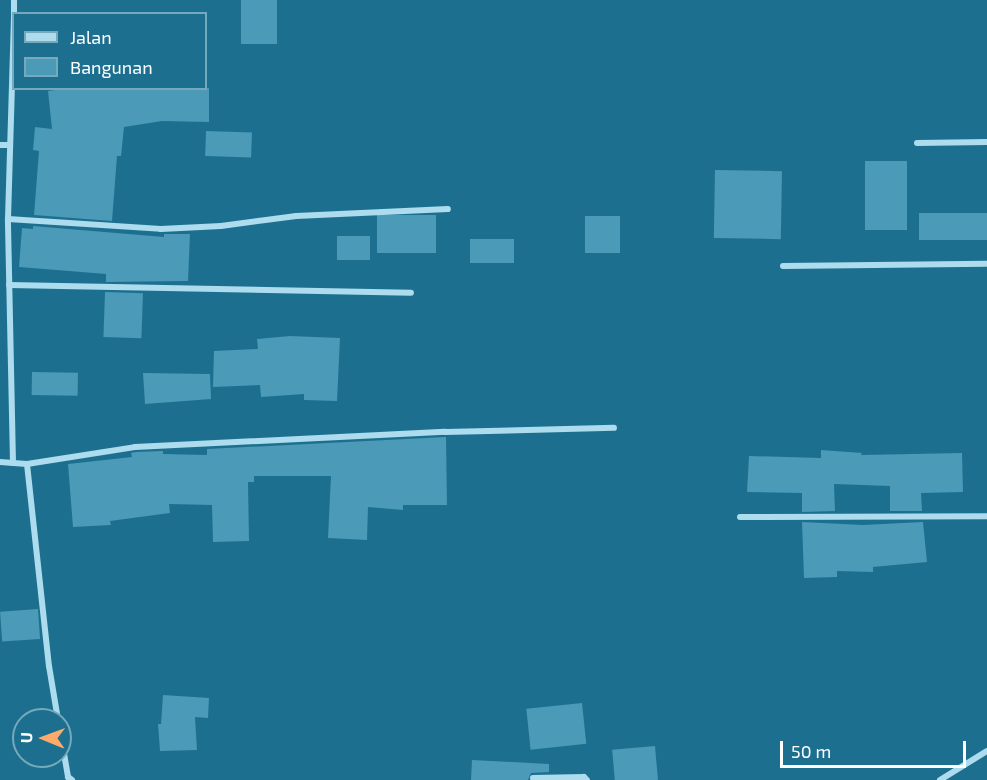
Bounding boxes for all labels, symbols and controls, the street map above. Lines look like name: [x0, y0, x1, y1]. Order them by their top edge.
legend: [12, 12, 207, 90]
text: Jalan: [70, 26, 112, 48]
text: Bangunan: [70, 56, 153, 78]
north arrow: [12, 708, 72, 768]
scale bar: [783, 729, 969, 767]
text: U: [16, 732, 35, 743]
text: 50 m: [791, 740, 831, 762]

